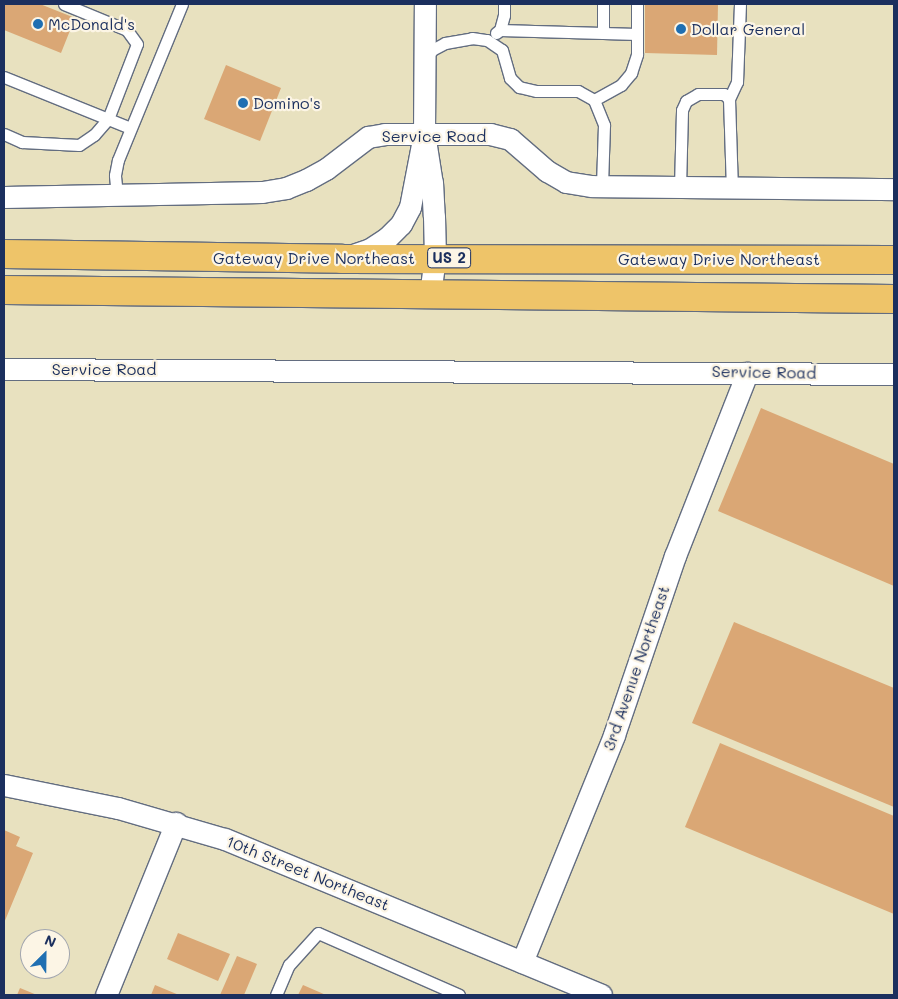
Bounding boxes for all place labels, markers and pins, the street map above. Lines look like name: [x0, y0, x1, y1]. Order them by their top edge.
place label: McDonald's: [48, 14, 135, 34]
marker: McDonald's: [32, 18, 44, 30]
place label: Dollar General: [691, 19, 805, 39]
marker: Dollar General: [675, 23, 687, 35]
place label: Domino's: [253, 93, 321, 113]
marker: Domino's: [237, 97, 249, 109]

